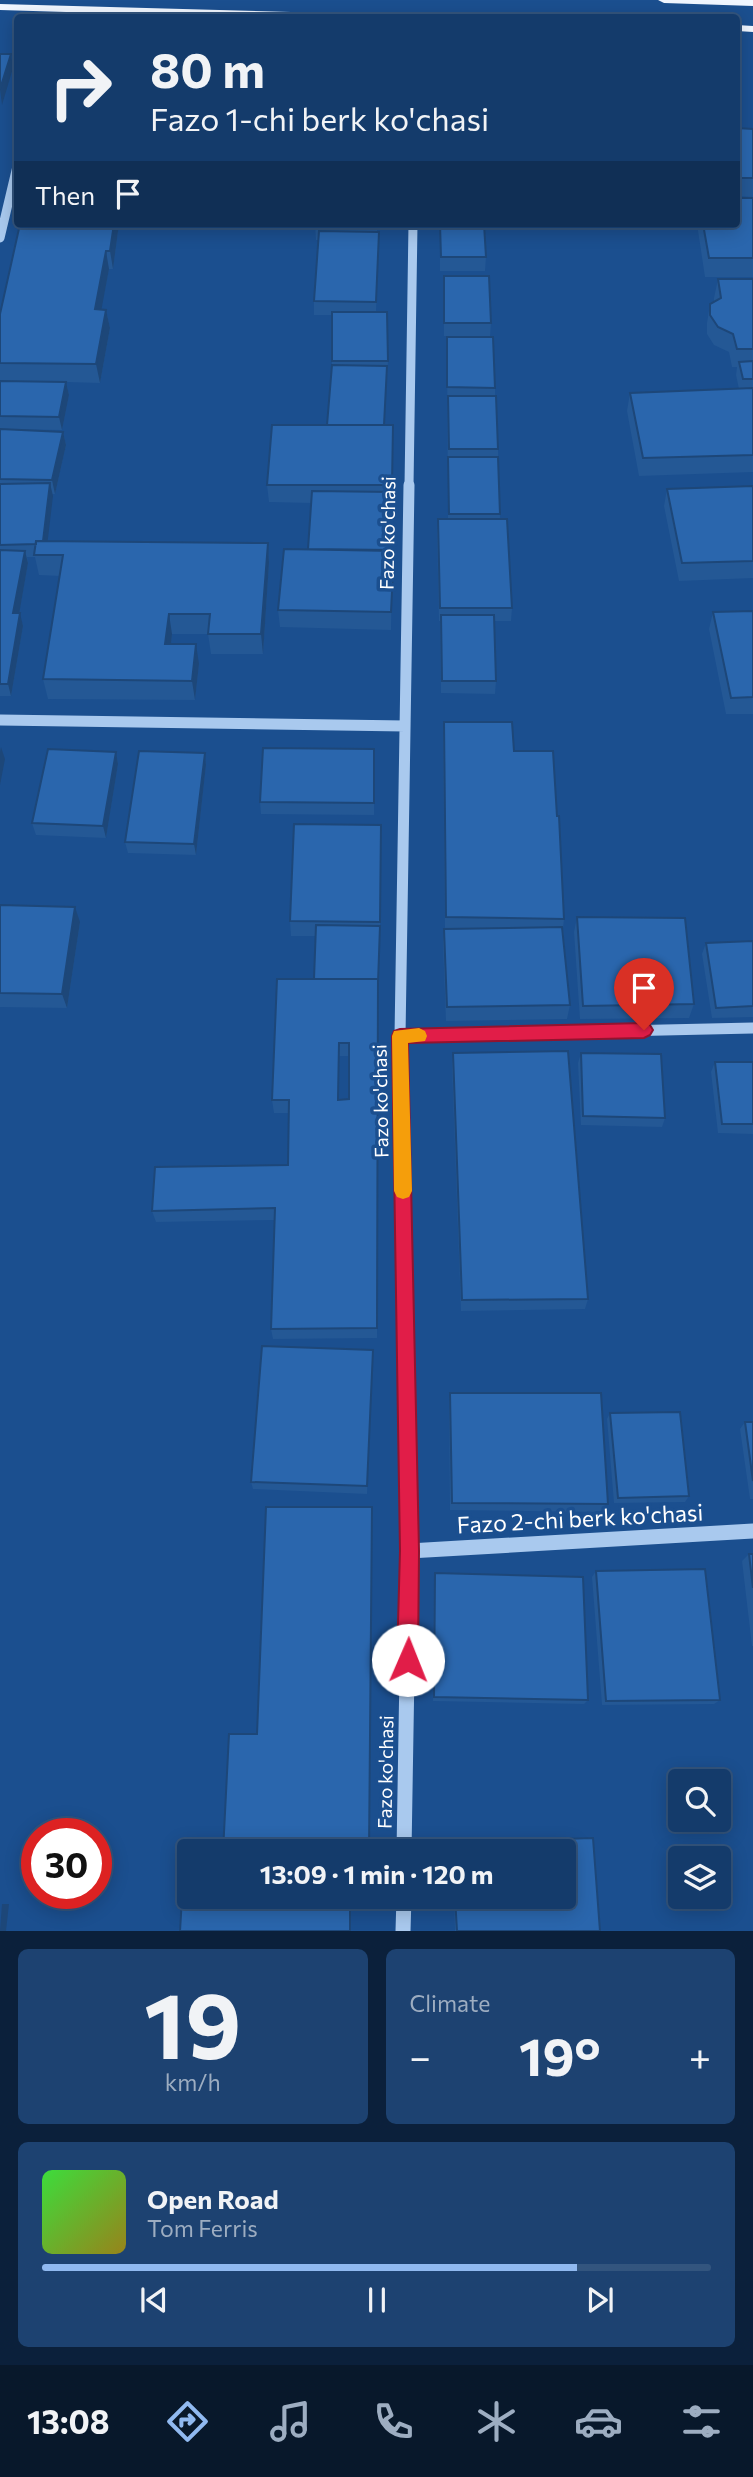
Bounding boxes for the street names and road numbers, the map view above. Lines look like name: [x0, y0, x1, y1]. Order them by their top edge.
street label: Fazo ko'chasi: [375, 476, 399, 590]
street label: Fazo ko'chasi: [368, 1044, 392, 1158]
street label: Fazo 2-chi berk ko'chasi: [456, 1498, 704, 1538]
street label: Fazo ko'chasi: [373, 1715, 397, 1829]

